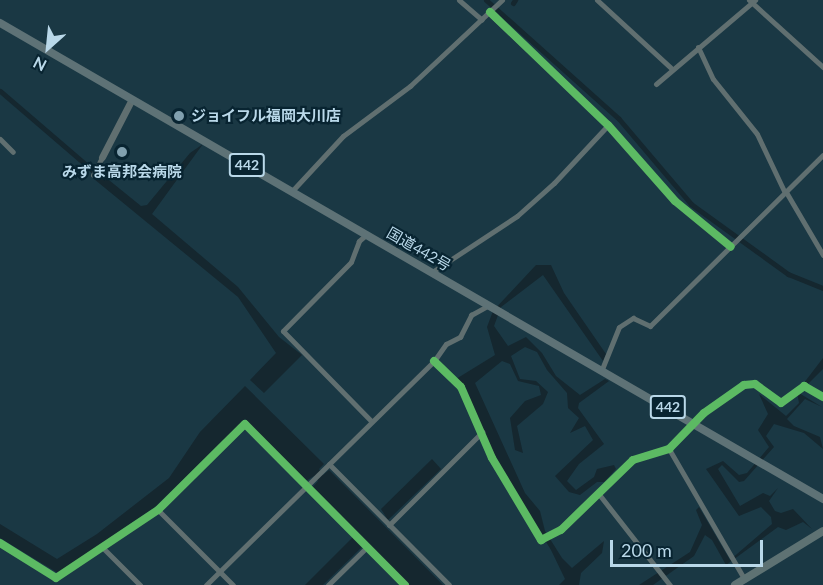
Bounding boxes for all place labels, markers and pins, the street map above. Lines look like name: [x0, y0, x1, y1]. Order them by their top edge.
place label: ジョイフル福岡大川店: [191, 107, 341, 125]
marker: ジョイフル福岡大川店: [172, 109, 186, 123]
marker: みずま高邦会病院: [113, 143, 131, 161]
place label: みずま高邦会病院: [62, 163, 182, 181]

